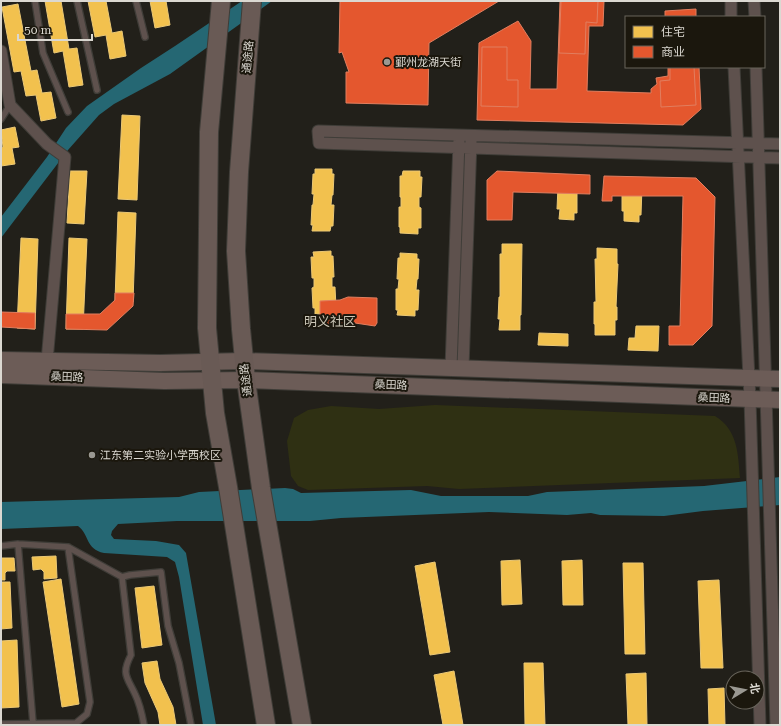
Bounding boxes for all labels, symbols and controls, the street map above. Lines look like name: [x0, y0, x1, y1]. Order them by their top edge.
scale bar: [18, 16, 92, 42]
legend: [625, 16, 765, 68]
text: 50 m: [24, 23, 51, 37]
text: 住宅: [661, 25, 685, 39]
street label: 通途路: [240, 40, 256, 74]
text: 商业: [661, 45, 685, 59]
place label: 鄞州龙湖天街: [395, 56, 461, 69]
marker: 鄞州龙湖天街: [382, 57, 392, 67]
district label: 明义社区: [304, 314, 356, 329]
street label: 通途路: [238, 363, 254, 397]
street label: 桑田路: [50, 370, 84, 384]
street label: 桑田路: [374, 378, 408, 392]
street label: 桑田路: [697, 391, 731, 405]
place label: 江东第二实验小学西校区: [100, 449, 221, 462]
marker: 江东第二实验小学西校区: [87, 450, 97, 460]
north arrow: [725, 670, 765, 710]
text: 北: [747, 682, 762, 695]

